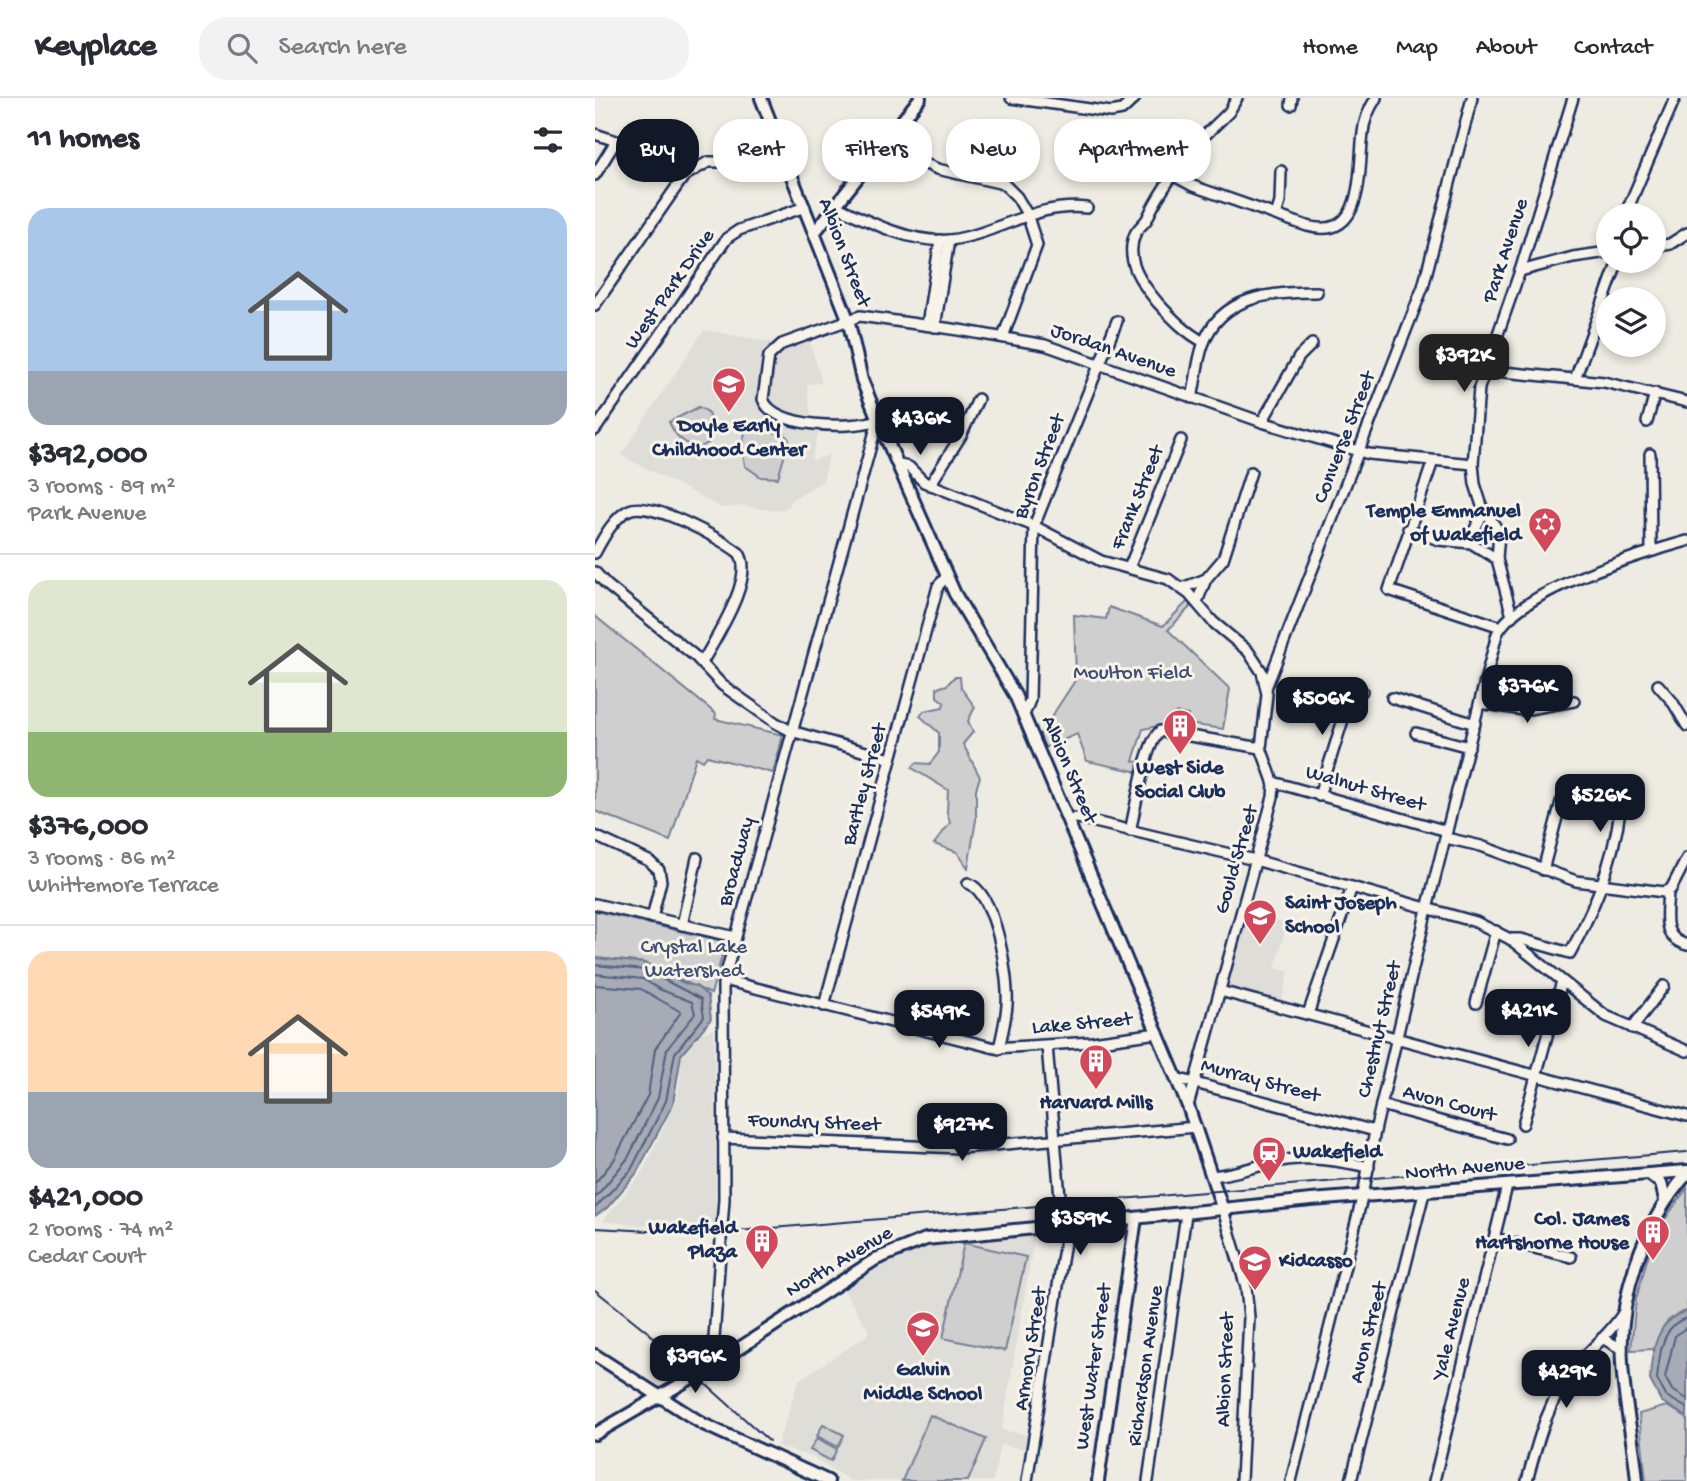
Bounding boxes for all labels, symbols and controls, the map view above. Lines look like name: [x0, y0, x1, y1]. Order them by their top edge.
search box: [199, 17, 689, 80]
text: Keyplace: [35, 29, 157, 67]
icon: search: [223, 29, 261, 67]
text: Search here: [279, 33, 407, 64]
text: Home: [1302, 34, 1358, 63]
text: Map: [1396, 34, 1438, 63]
text: About: [1476, 34, 1536, 63]
text: Contact: [1574, 34, 1652, 63]
chip: Buy: [616, 119, 699, 182]
chip: Rent: [713, 119, 808, 182]
chip: Filters: [822, 119, 932, 182]
chip: New: [946, 119, 1040, 182]
chip: Apartment: [1054, 119, 1211, 182]
icon: filters: [529, 121, 567, 159]
text: 11 homes: [28, 123, 139, 158]
street label: Albion Street: [811, 195, 876, 313]
street label: Park Avenue: [1478, 195, 1536, 307]
map controls: [1596, 203, 1666, 357]
button: locate: [1596, 203, 1666, 273]
street label: West Park Drive: [620, 224, 722, 355]
icon: home: [235, 253, 361, 379]
button: layers: [1596, 287, 1666, 357]
street label: Jordan Avenue: [1047, 319, 1180, 386]
pin: $392K: [1415, 334, 1513, 394]
text: $392K: [1435, 343, 1493, 370]
school or university icon: Doyle Early Childhood Center: [710, 365, 748, 414]
street label: Converse Street: [1309, 366, 1384, 508]
pin: $436K: [871, 398, 969, 457]
text: $436K: [891, 406, 949, 433]
street label: Byron Street: [1009, 409, 1073, 524]
place label: Doyle Early Childhood Center: [651, 415, 808, 464]
text: $392,000: [28, 439, 147, 474]
street label: Frank Street: [1106, 440, 1172, 555]
text: 3 rooms · 89 m²: [28, 474, 175, 501]
place label: Temple Emmanuel of Wakefield: [1365, 500, 1524, 549]
text: Park Avenue: [28, 501, 146, 528]
synagogue icon: Temple Emmanuel of Wakefield: [1526, 505, 1564, 554]
icon: home: [235, 625, 361, 751]
park label: Moulton Field: [1073, 662, 1192, 687]
pin: $376K: [1478, 666, 1576, 725]
text: $376K: [1498, 674, 1556, 701]
pin: $506K: [1273, 678, 1371, 737]
text: $506K: [1292, 686, 1352, 713]
building icon: West Side Social Club: [1161, 707, 1199, 756]
street label: Albion Street: [1034, 712, 1103, 830]
street label: Bartley Street: [837, 719, 895, 850]
place label: West Side Social Club: [1135, 757, 1225, 806]
street label: Walnut Street: [1302, 761, 1430, 820]
pin: $526K: [1551, 774, 1649, 834]
text: $526K: [1571, 783, 1629, 810]
street label: Gould Street: [1211, 800, 1266, 917]
text: $376,000: [28, 811, 148, 846]
street label: Broadway: [714, 815, 762, 910]
text: 3 rooms · 86 m²: [28, 846, 175, 873]
text: Whittemore Terrace: [28, 873, 219, 900]
place label: Saint Joseph School: [1285, 892, 1397, 941]
school or university icon: Saint Joseph School: [1241, 897, 1279, 946]
park label: Crystal Lake Watershed: [641, 936, 748, 985]
street label: Chestnut Street: [1353, 957, 1409, 1101]
pin: $549K: [890, 990, 988, 1050]
pin: $421K: [1479, 990, 1577, 1049]
icon: home: [235, 996, 361, 1122]
text: $421K: [1501, 998, 1555, 1025]
text: $549K: [910, 999, 968, 1026]
street label: Lake Street: [1031, 1008, 1136, 1042]
building icon: Harvard Mills: [1077, 1042, 1115, 1091]
street label: Murray Street: [1198, 1054, 1325, 1111]
street label: Avon Court: [1400, 1081, 1501, 1130]
place label: Harvard Mills: [1040, 1092, 1154, 1117]
pin: $927K: [913, 1104, 1011, 1163]
street label: Foundry Street: [746, 1109, 883, 1139]
text: $927K: [933, 1112, 991, 1139]
station icon: Wakefield: [1250, 1134, 1288, 1183]
place label: Wakefield: [1292, 1141, 1384, 1166]
street label: North Avenue: [1404, 1152, 1527, 1188]
text: $421,000: [28, 1182, 143, 1217]
pin: $359K: [1031, 1198, 1129, 1257]
text: $359K: [1051, 1206, 1109, 1233]
place label: Col. James Hartshorne House: [1475, 1208, 1630, 1257]
building icon: Col. James Hartshorne House: [1634, 1213, 1672, 1262]
text: 2 rooms · 74 m²: [28, 1217, 173, 1244]
place label: Wakefield Plaza: [648, 1217, 740, 1266]
street label: North Avenue: [782, 1221, 899, 1305]
building icon: Wakefield Plaza: [743, 1222, 781, 1271]
school or university icon: Kidcasso: [1236, 1243, 1274, 1292]
text: Cedar Court: [28, 1244, 145, 1271]
place label: Kidcasso: [1278, 1250, 1353, 1275]
street label: Yale Avenue: [1428, 1274, 1478, 1385]
street label: Avon Street: [1345, 1277, 1395, 1386]
street label: West Water Street: [1071, 1280, 1119, 1452]
street label: Armory Street: [1010, 1283, 1054, 1412]
street label: Richardson Avenue: [1123, 1283, 1171, 1448]
school or university icon: Galvin Middle School: [904, 1309, 942, 1358]
street label: Albion Street: [1213, 1310, 1242, 1428]
pin: $396K: [646, 1336, 744, 1395]
text: $396K: [666, 1344, 724, 1371]
pin: $429K: [1517, 1350, 1615, 1410]
place label: Galvin Middle School: [864, 1359, 983, 1408]
text: $429K: [1538, 1359, 1594, 1386]

